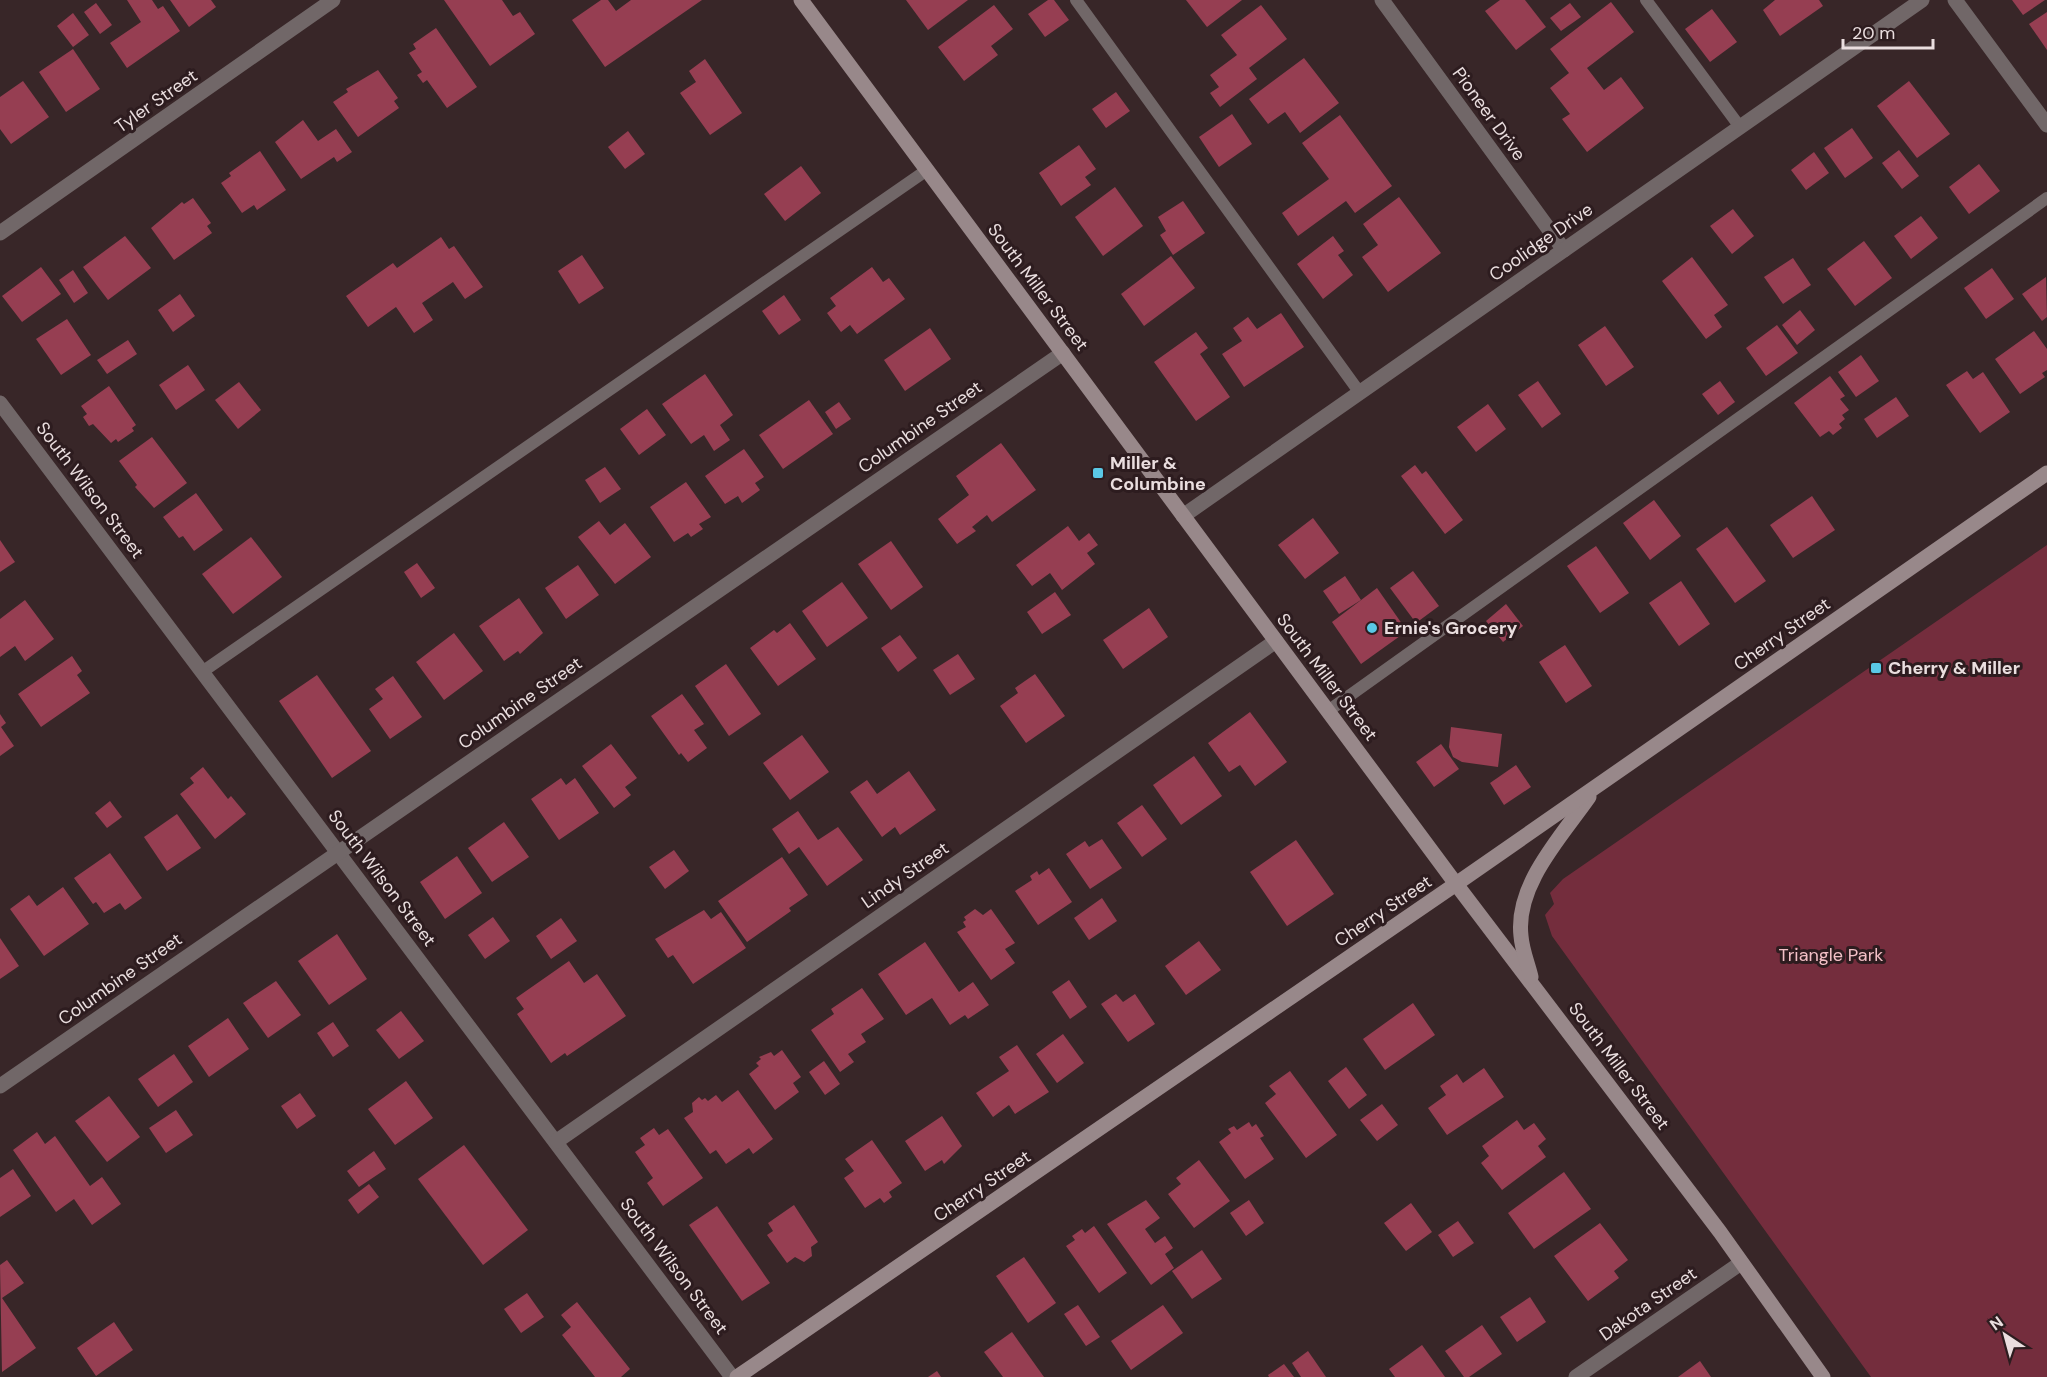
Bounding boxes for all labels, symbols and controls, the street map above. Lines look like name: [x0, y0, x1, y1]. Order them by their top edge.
scale bar: [1843, 12, 1933, 50]
text: 20 m: [1852, 21, 1895, 45]
street label: Pioneer Drive: [1447, 62, 1531, 166]
street label: Tyler Street: [110, 64, 202, 138]
street label: Coolidge Drive: [1484, 197, 1598, 287]
street label: South Miller Street: [982, 218, 1094, 356]
street label: Columbine Street: [853, 375, 987, 479]
street label: South Wilson Street: [31, 417, 149, 563]
place label: Miller & Columbine: [1110, 451, 1206, 496]
marker: Miller & Columbine: [1091, 466, 1105, 480]
street label: Cherry Street: [1729, 592, 1835, 676]
street label: South Miller Street: [1271, 608, 1383, 746]
place label: Ernie's Grocery: [1384, 616, 1517, 640]
marker: Ernie's Grocery: [1365, 621, 1379, 635]
street label: Columbine Street: [453, 651, 587, 755]
place label: Cherry & Miller: [1888, 656, 2020, 680]
marker: Cherry & Miller: [1869, 661, 1883, 675]
street label: South Wilson Street: [323, 805, 441, 951]
street label: Lindy Street: [857, 836, 953, 914]
street label: Cherry Street: [1330, 870, 1436, 952]
street label: Columbine Street: [53, 927, 187, 1031]
park label: Triangle Park: [1779, 943, 1883, 967]
street label: South Miller Street: [1563, 997, 1675, 1135]
street label: Cherry Street: [929, 1145, 1035, 1227]
street label: South Wilson Street: [615, 1193, 733, 1339]
street label: Dakota Street: [1595, 1262, 1701, 1346]
north arrow: [1975, 1305, 2035, 1365]
text: N: [1986, 1311, 2007, 1335]

